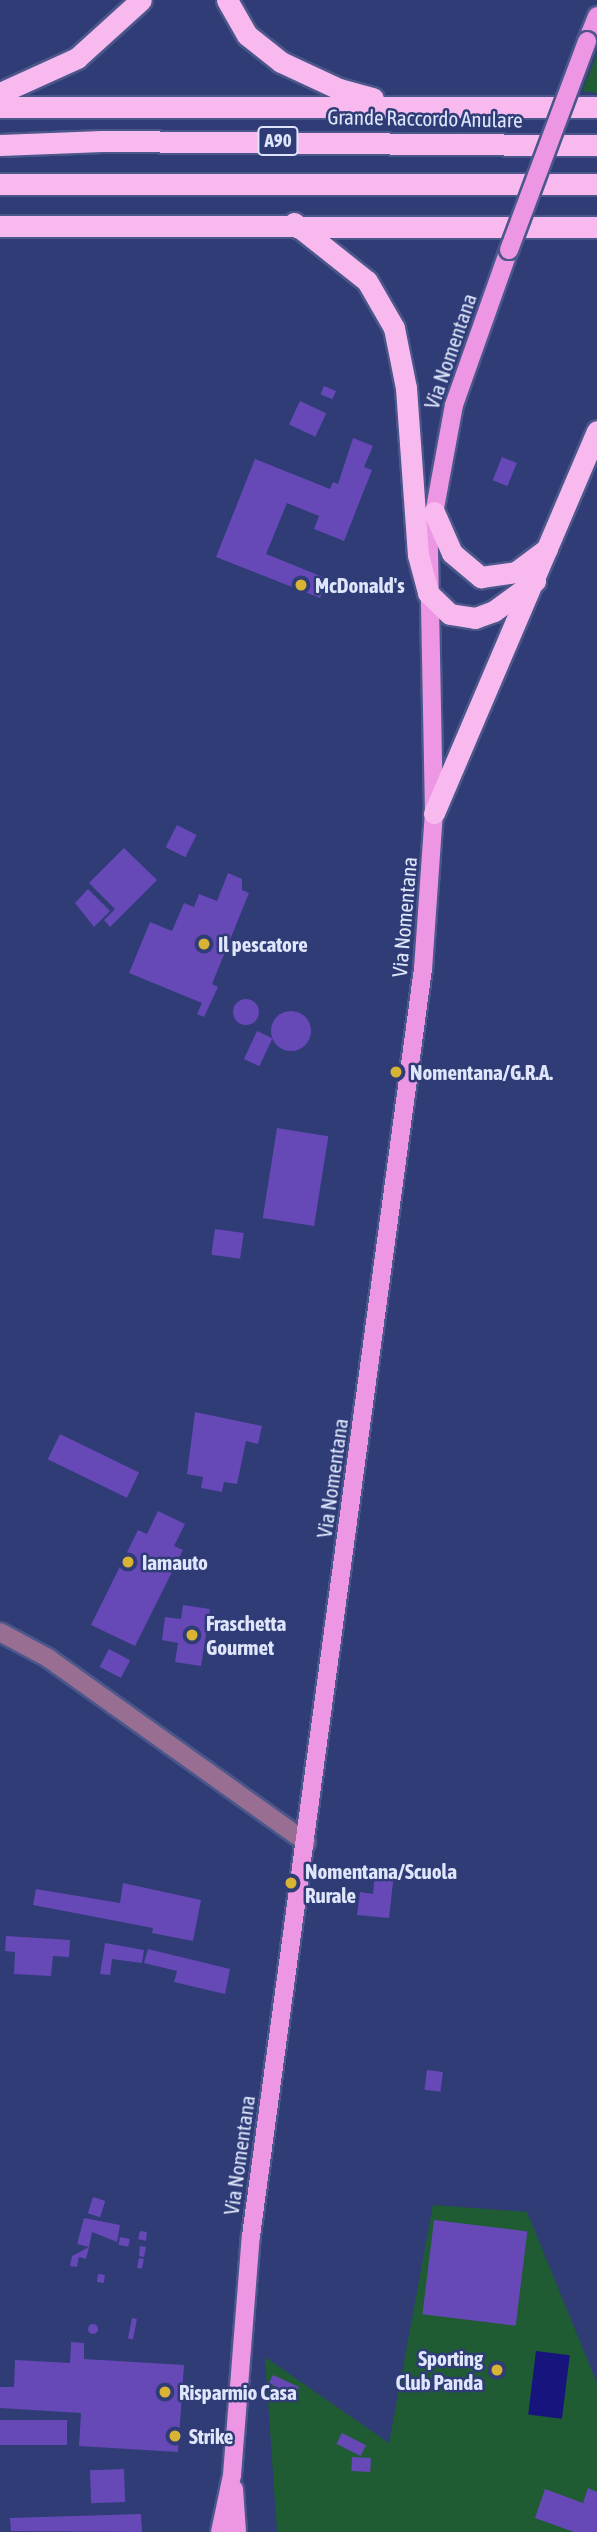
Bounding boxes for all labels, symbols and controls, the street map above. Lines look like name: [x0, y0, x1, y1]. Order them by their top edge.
street label: Grande Raccordo Anulare: [327, 104, 523, 132]
road number: A90: [257, 125, 299, 156]
street label: Via Nomentana: [418, 290, 482, 412]
place label: McDonald's: [315, 572, 405, 598]
marker: McDonald's: [293, 577, 309, 593]
street label: Via Nomentana: [386, 856, 422, 978]
place label: Il pescatore: [218, 931, 308, 957]
marker: Il pescatore: [196, 936, 212, 952]
place label: Nomentana/G.R.A.: [410, 1059, 553, 1085]
marker: Nomentana/G.R.A.: [388, 1064, 404, 1080]
street label: Via Nomentana: [311, 1417, 353, 1539]
place label: Iamauto: [142, 1549, 208, 1575]
marker: Iamauto: [120, 1554, 136, 1570]
place label: Fraschetta Gourmet: [206, 1610, 286, 1660]
marker: Fraschetta Gourmet: [184, 1627, 200, 1643]
place label: Nomentana/Scuola Rurale: [305, 1858, 457, 1908]
marker: Nomentana/Scuola Rurale: [283, 1875, 299, 1891]
street label: Via Nomentana: [218, 2094, 260, 2216]
place label: Sporting Club Panda: [395, 2345, 483, 2395]
marker: Sporting Club Panda: [489, 2362, 505, 2378]
place label: Risparmio Casa: [179, 2379, 297, 2405]
marker: Risparmio Casa: [157, 2384, 173, 2400]
place label: Strike: [189, 2423, 233, 2449]
marker: Strike: [167, 2428, 183, 2444]

